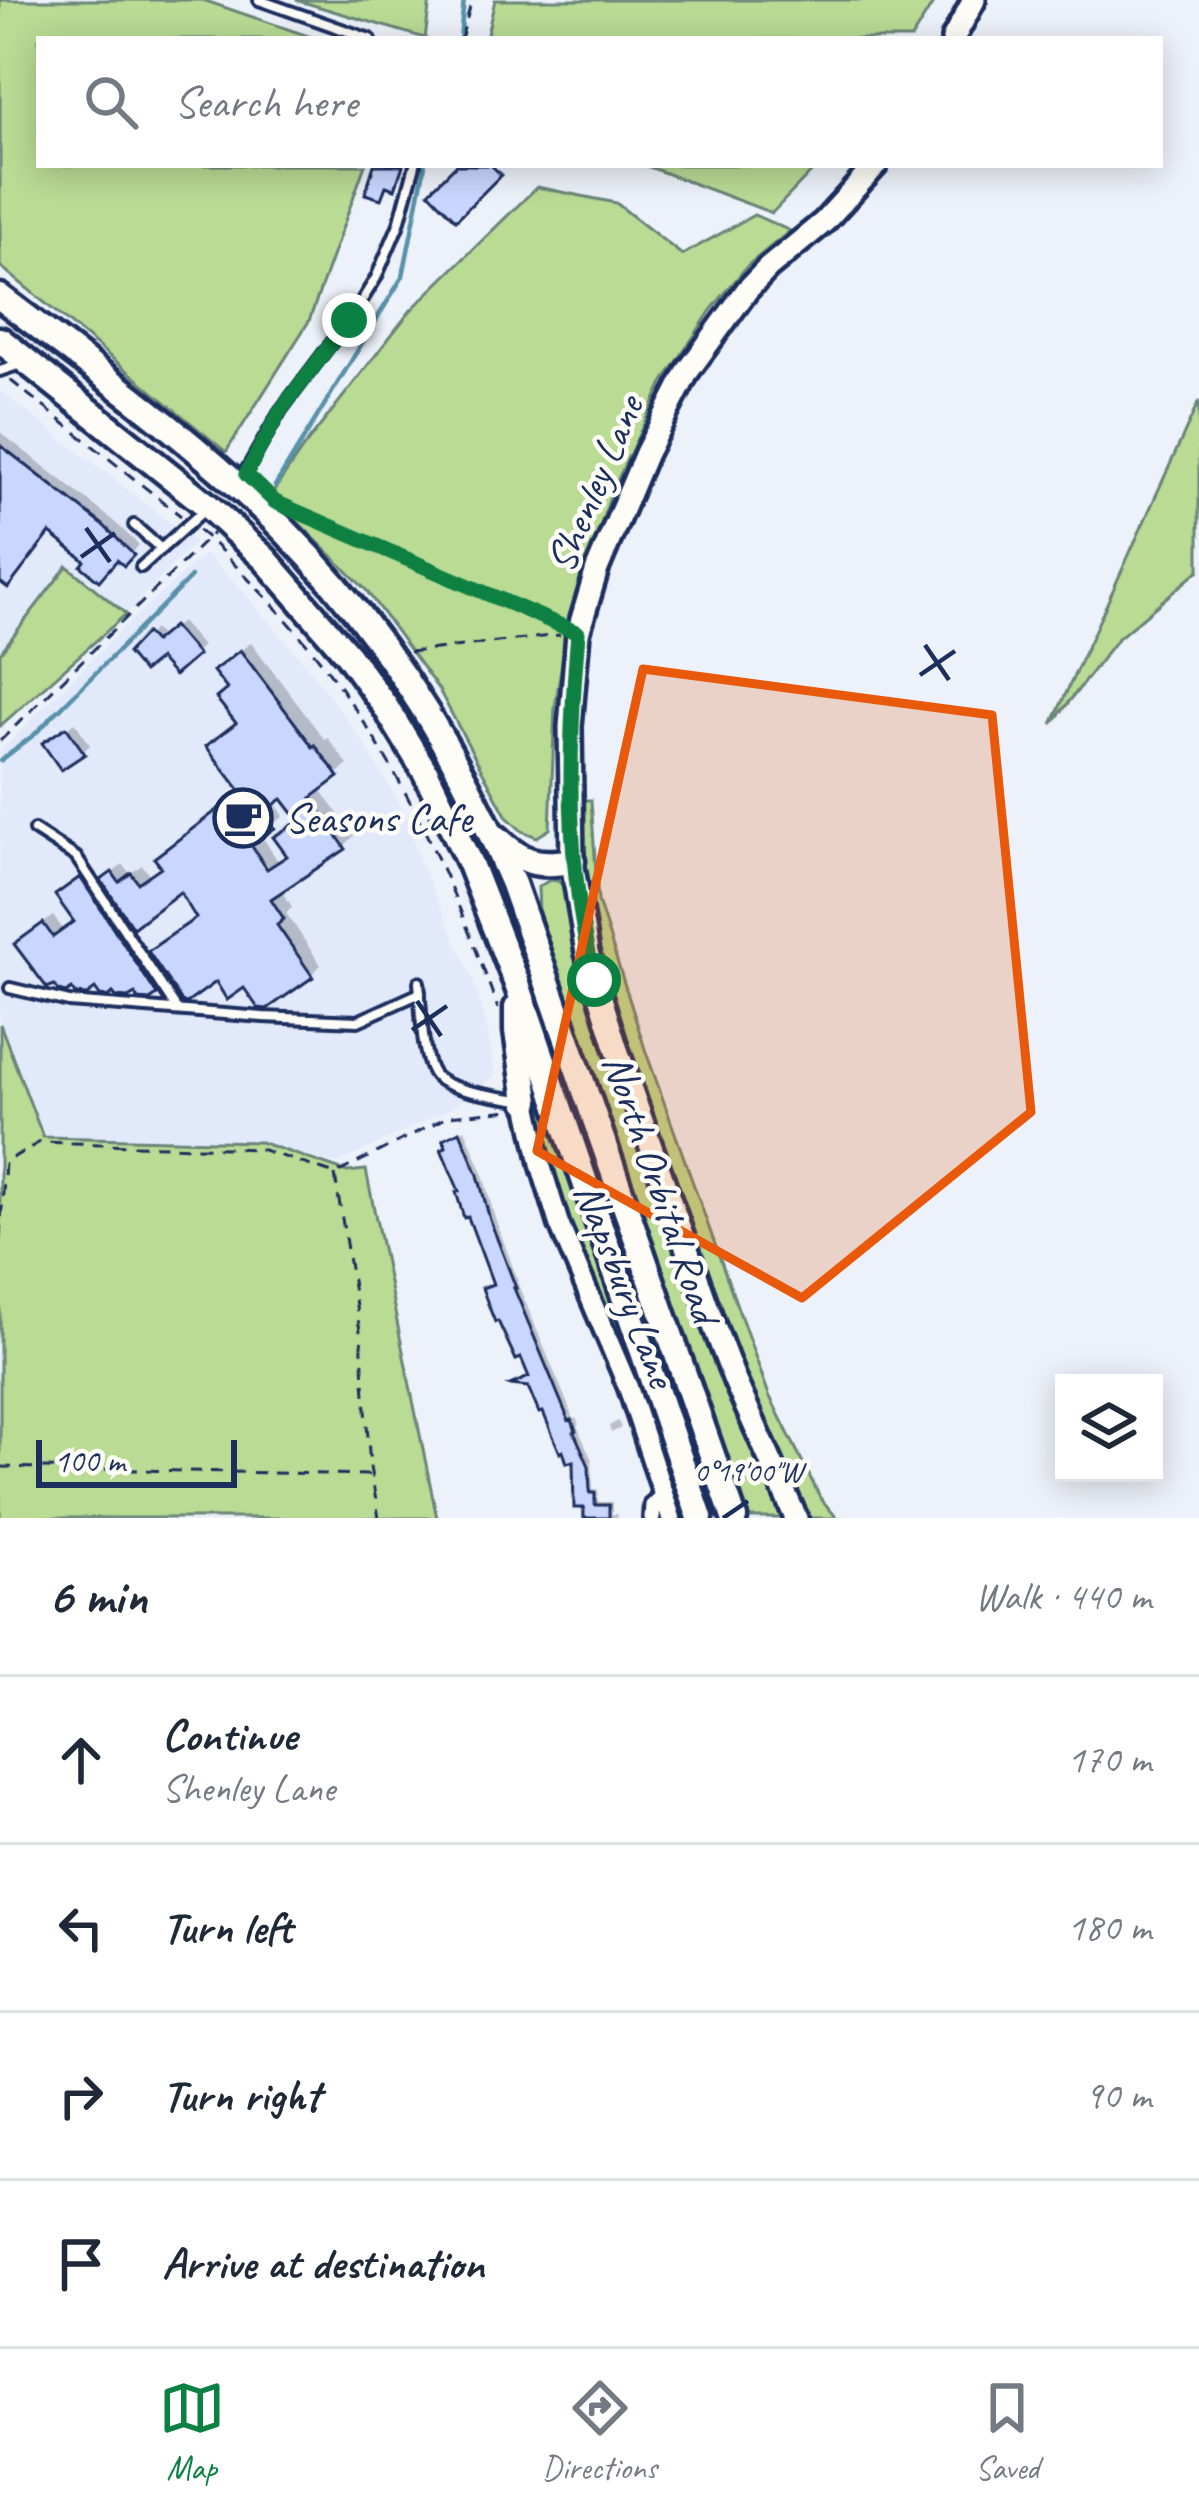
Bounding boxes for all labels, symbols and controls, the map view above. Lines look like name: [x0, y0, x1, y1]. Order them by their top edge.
search box: [36, 36, 1163, 168]
icon: search: [78, 69, 144, 135]
text: Search here: [174, 74, 357, 131]
route end: [322, 293, 376, 347]
street label: Shenley Lane: [534, 385, 657, 580]
cafe icon: Seasons Cafe: [212, 787, 274, 849]
place label: Seasons Cafe: [285, 792, 474, 845]
route start: [567, 953, 621, 1007]
street label: North Orbital Road: [590, 1047, 734, 1335]
street label: Napsbury Lane: [562, 1175, 689, 1398]
map controls: [1055, 1374, 1163, 1482]
button: layers: [1055, 1374, 1163, 1482]
scale bar: [36, 1434, 237, 1487]
text: 100 m: [54, 1440, 125, 1482]
text: 0°19'00"W: [694, 1452, 808, 1490]
text: 6 min: [48, 1564, 147, 1628]
text: Walk · 440 m: [975, 1572, 1151, 1621]
text: Continue: [162, 1707, 296, 1764]
icon: ahead: [48, 1727, 114, 1793]
text: 170 m: [1067, 1735, 1151, 1784]
text: Shenley Lane: [162, 1764, 335, 1813]
icon: left: [48, 1895, 114, 1961]
text: Turn left: [162, 1899, 292, 1956]
text: 180 m: [1067, 1903, 1151, 1952]
icon: right: [48, 2063, 114, 2129]
text: Turn right: [162, 2067, 320, 2124]
text: 90 m: [1085, 2071, 1151, 2120]
icon: arrive: [48, 2231, 114, 2297]
text: Arrive at destination: [162, 2235, 484, 2292]
tab: Map: [159, 2375, 225, 2489]
tab: Directions: [542, 2375, 657, 2489]
tab: Saved: [974, 2375, 1040, 2489]

